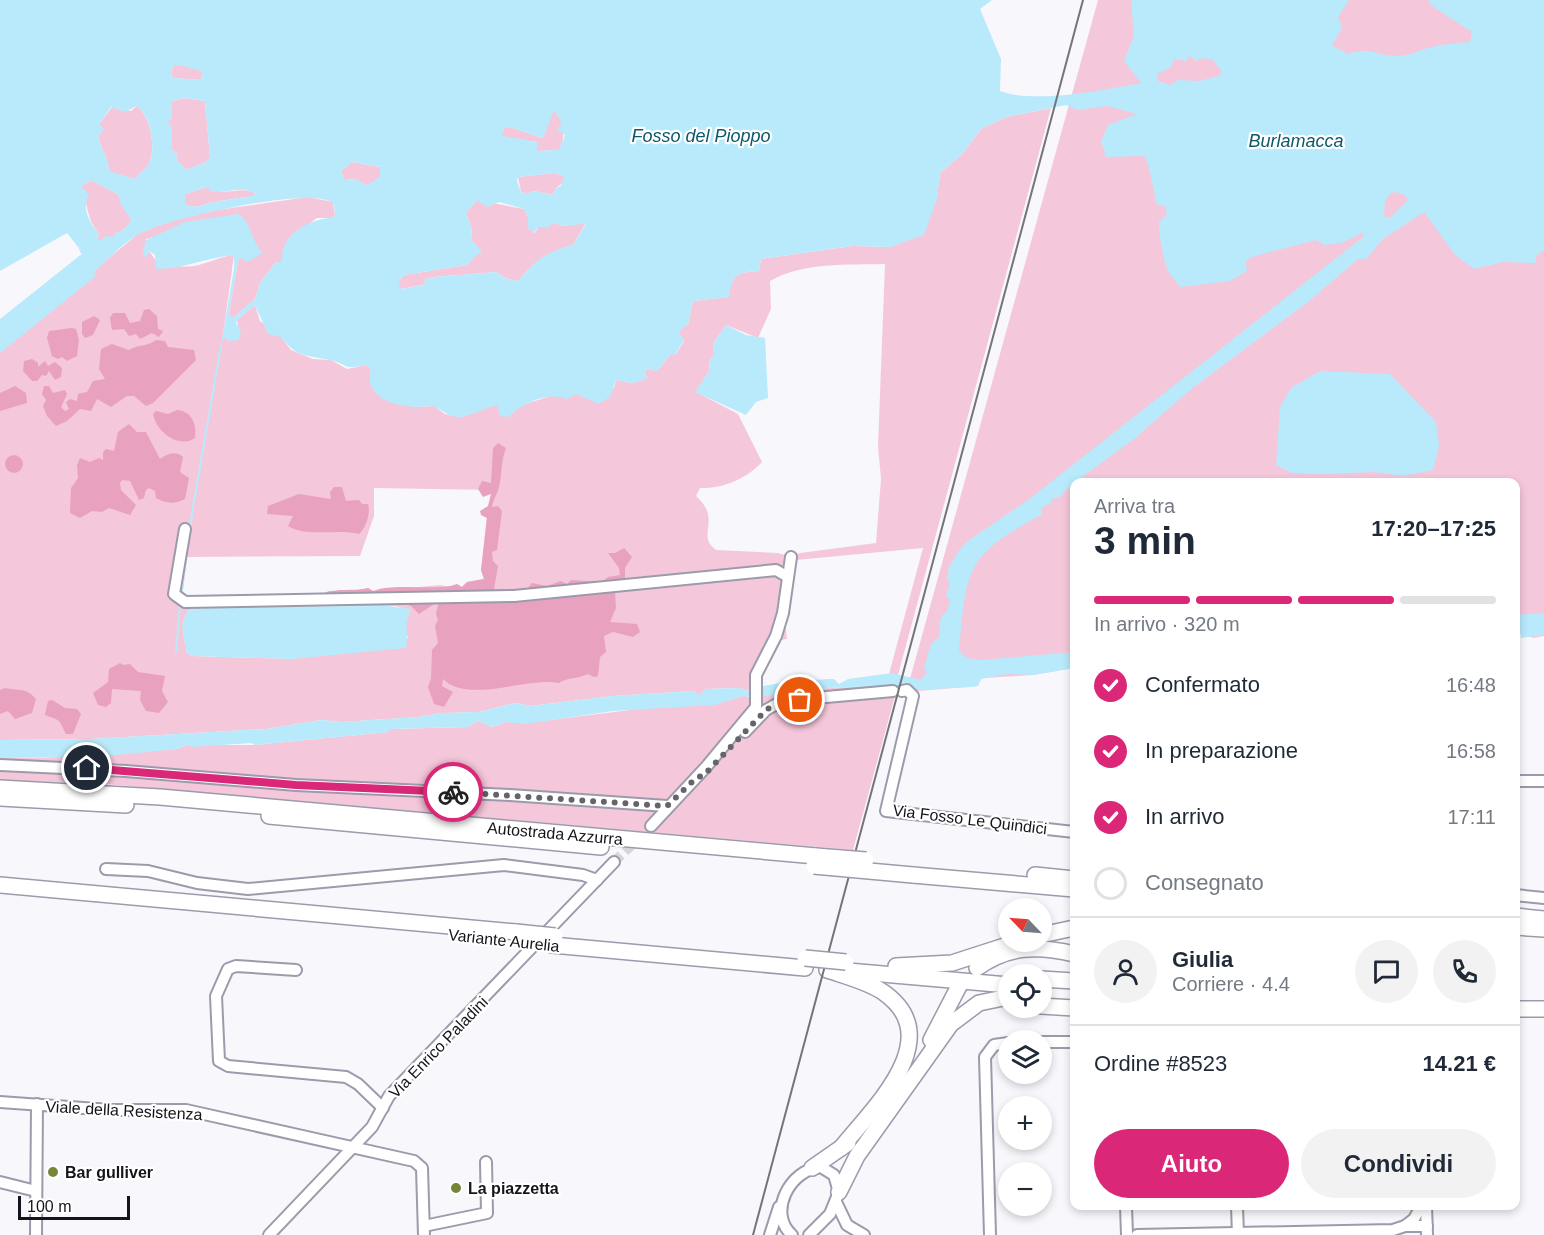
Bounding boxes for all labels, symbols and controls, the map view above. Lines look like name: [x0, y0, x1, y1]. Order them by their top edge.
water label: Fosso del Pioppo: [631, 126, 771, 146]
water label: Burlamacca: [1248, 131, 1344, 151]
text: Arriva tra: [1094, 495, 1175, 517]
text: 17:20–17:25: [1371, 516, 1496, 541]
text: 3 min: [1094, 519, 1196, 562]
text: In arrivo · 320 m: [1094, 613, 1240, 635]
icon: check: [1094, 669, 1127, 702]
text: Confermato: [1145, 672, 1260, 697]
pin: [774, 674, 825, 725]
text: 16:48: [1446, 674, 1496, 696]
icon: bag: [783, 683, 816, 716]
icon: check: [1094, 735, 1127, 768]
text: In preparazione: [1145, 738, 1298, 763]
text: 16:58: [1446, 740, 1496, 762]
pin: [61, 742, 112, 793]
icon: home: [70, 751, 103, 784]
courier: [423, 762, 483, 822]
icon: bike: [437, 776, 470, 809]
icon: check: [1094, 801, 1127, 834]
street label: Via Fosso Le Quindici: [892, 802, 1048, 837]
text: In arrivo: [1145, 804, 1224, 829]
text: 17:11: [1447, 806, 1496, 828]
street label: Autostrada Azzurra: [486, 819, 624, 848]
text: Consegnato: [1145, 870, 1264, 895]
north arrow: [998, 898, 1052, 952]
map controls: [998, 898, 1052, 1216]
street label: Variante Aurelia: [447, 926, 561, 955]
button: person: [1094, 940, 1157, 1003]
button: chat: [1355, 940, 1418, 1003]
button: phone: [1433, 940, 1496, 1003]
text: Giulia: [1172, 947, 1233, 972]
button: locate: [998, 964, 1052, 1018]
text: Corriere · 4.4: [1172, 973, 1290, 995]
street label: Via Enrico Paladini: [386, 993, 491, 1101]
button: layers: [998, 1030, 1052, 1084]
text: Ordine #8523: [1094, 1051, 1227, 1076]
text: 14.21 €: [1423, 1051, 1496, 1076]
button: +: [998, 1096, 1052, 1150]
street label: Viale della Resistenza: [45, 1098, 203, 1123]
button: Aiuto: [1094, 1129, 1289, 1198]
button: Condividi: [1301, 1129, 1496, 1198]
button: −: [998, 1162, 1052, 1216]
place label: Bar gulliver: [65, 1164, 153, 1181]
marker: Bar gulliver: [46, 1165, 60, 1179]
place label: La piazzetta: [468, 1180, 559, 1197]
marker: La piazzetta: [449, 1181, 463, 1195]
scale bar: [18, 1193, 130, 1220]
text: 100 m: [27, 1198, 71, 1215]

